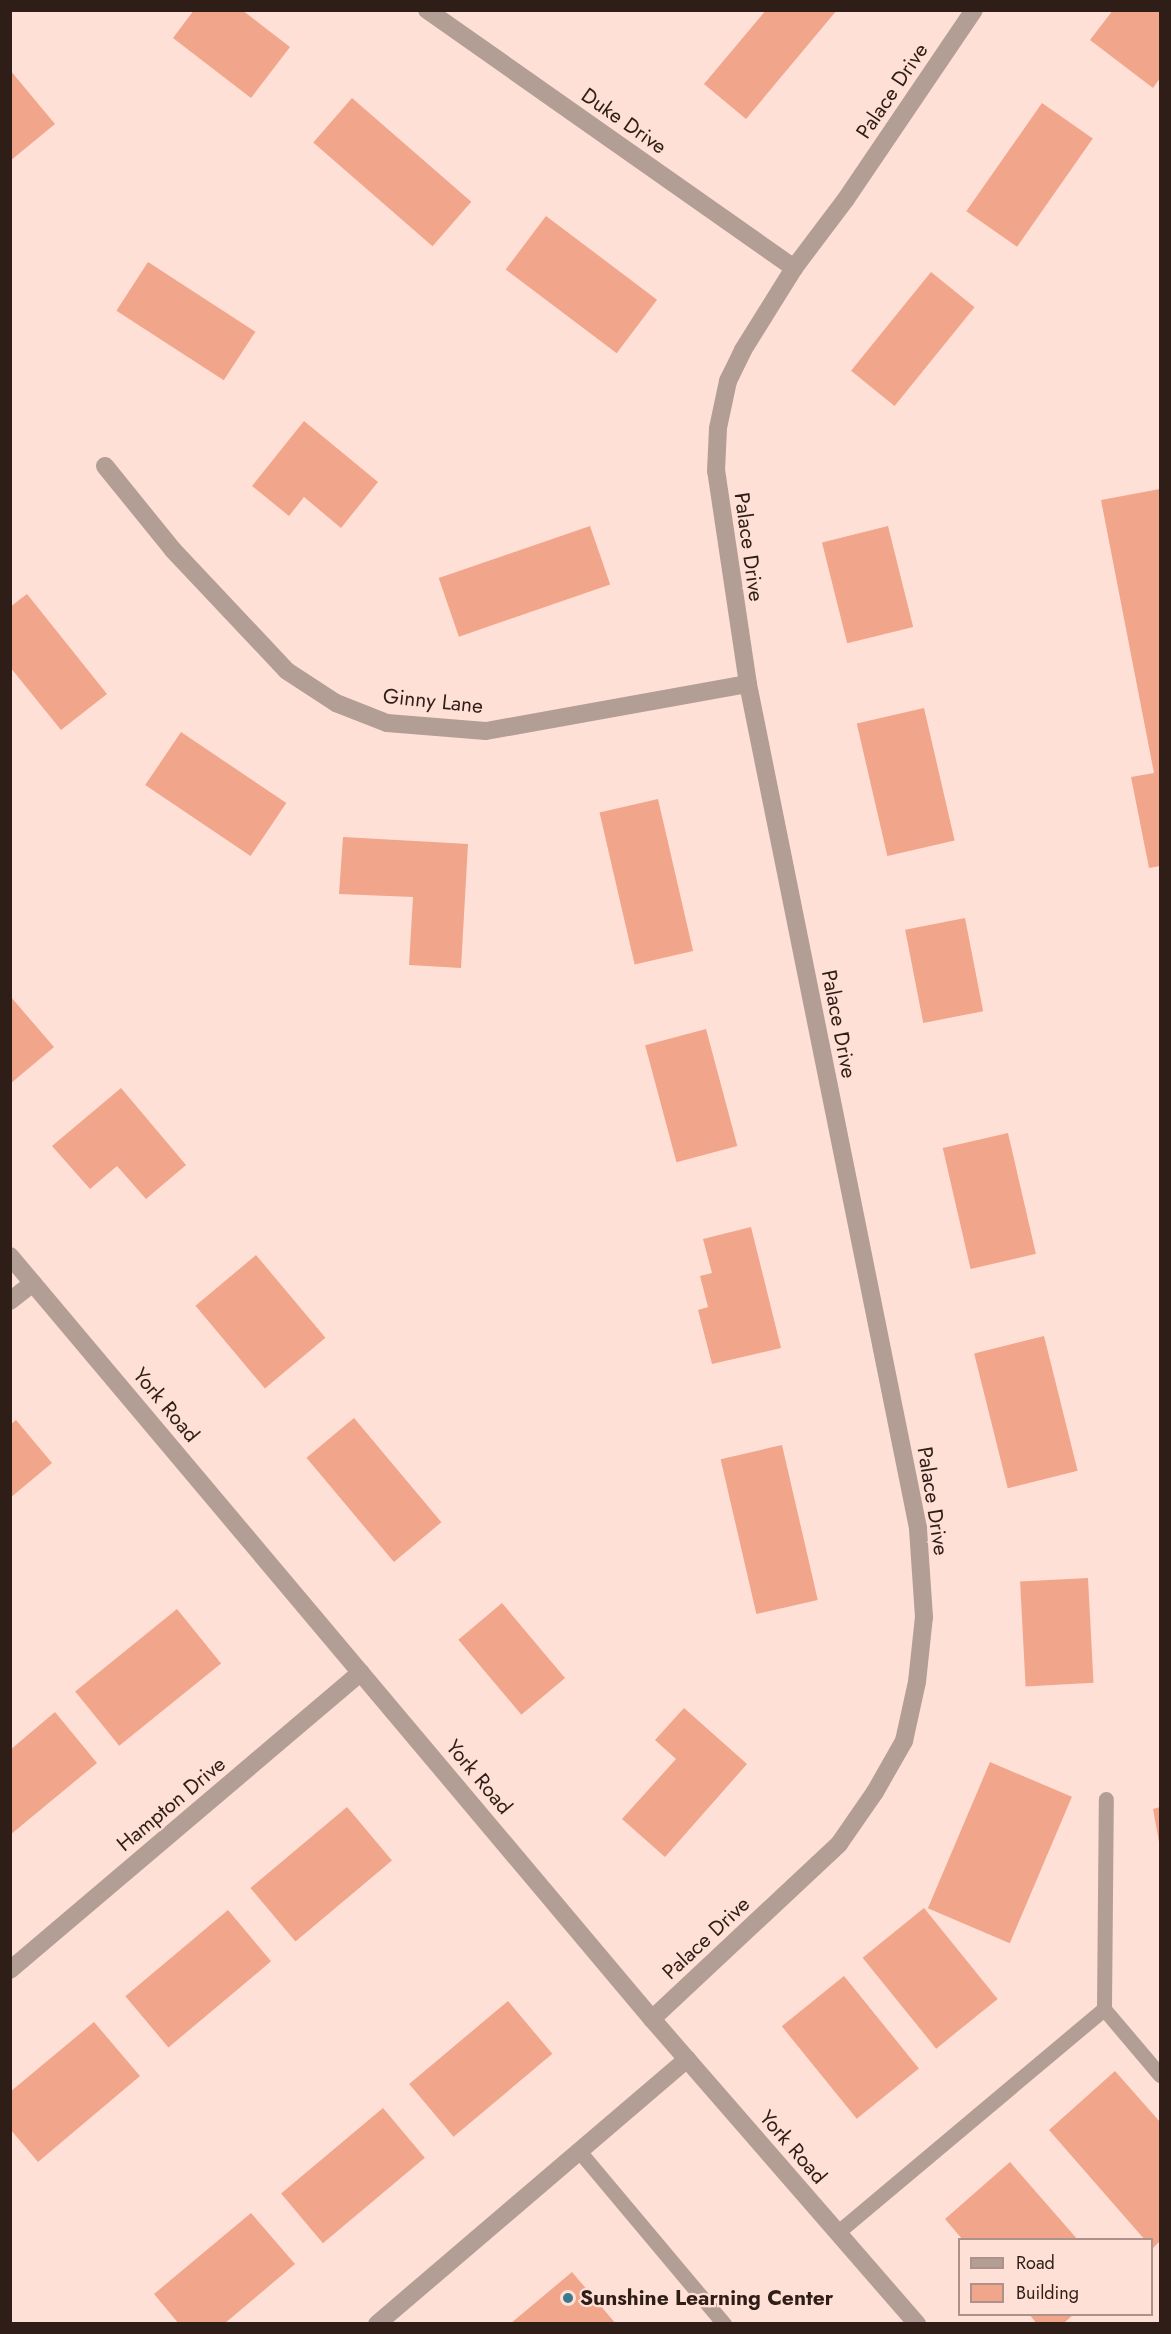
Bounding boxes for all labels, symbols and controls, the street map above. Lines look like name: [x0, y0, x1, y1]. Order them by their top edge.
street label: Palace Drive: [851, 38, 933, 144]
street label: Duke Drive: [577, 83, 671, 159]
street label: Palace Drive: [729, 491, 769, 603]
street label: Ginny Lane: [382, 683, 484, 719]
street label: Palace Drive: [816, 968, 862, 1080]
street label: York Road: [128, 1363, 204, 1447]
street label: Palace Drive: [912, 1445, 954, 1557]
street label: York Road: [441, 1735, 517, 1819]
street label: Hampton Drive: [112, 1751, 230, 1857]
street label: Palace Drive: [657, 1891, 755, 1985]
street label: York Road: [754, 2105, 832, 2189]
legend: [958, 2238, 1153, 2316]
text: Road: [1016, 2250, 1055, 2276]
text: Building: [1016, 2280, 1079, 2306]
place label: Sunshine Learning Center: [580, 2285, 833, 2311]
marker: Sunshine Learning Center: [561, 2291, 575, 2305]

